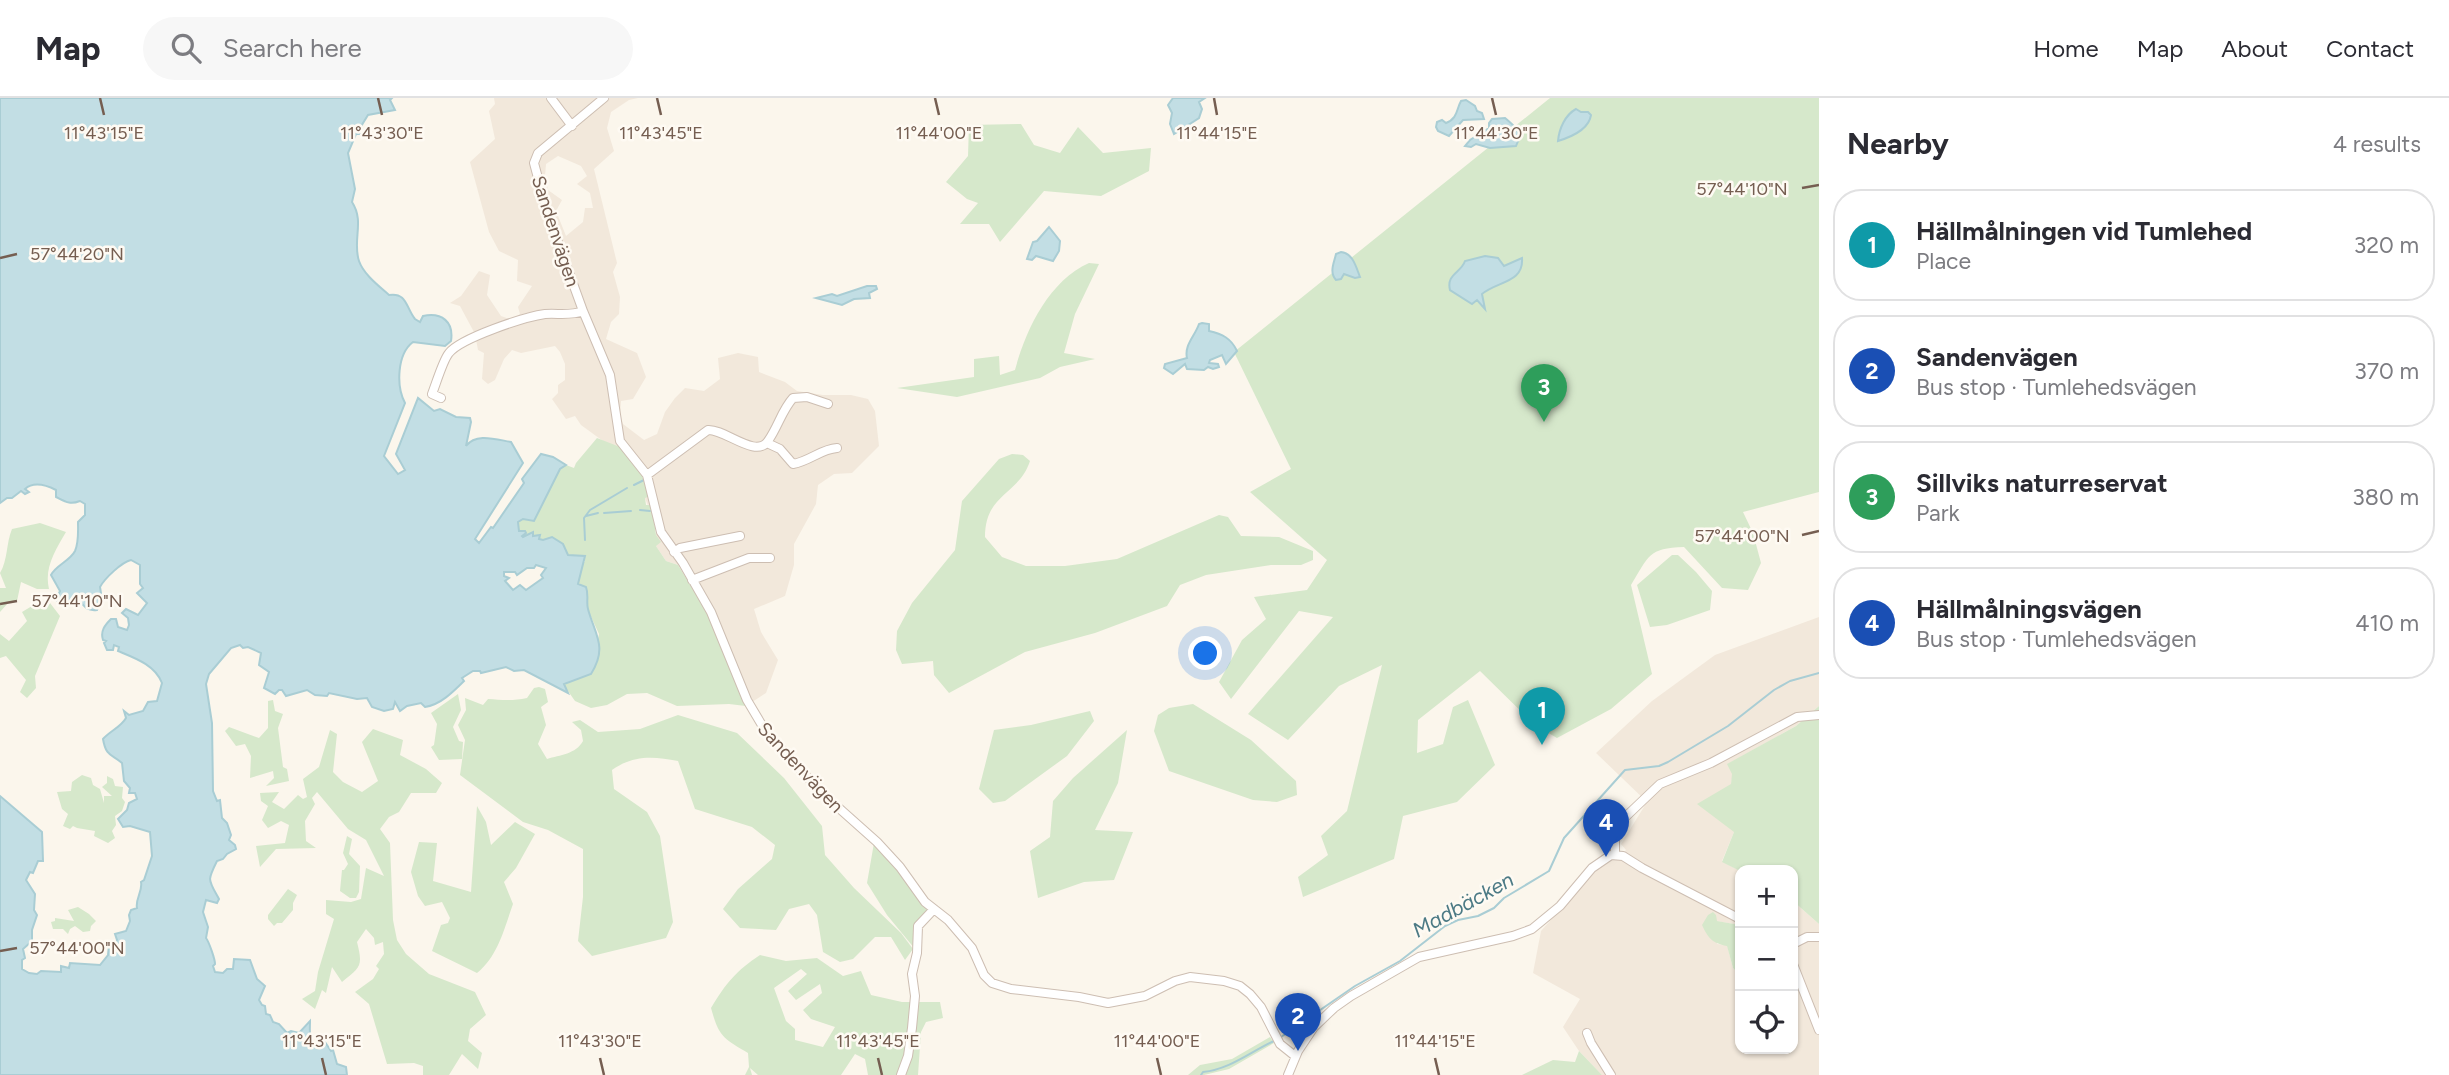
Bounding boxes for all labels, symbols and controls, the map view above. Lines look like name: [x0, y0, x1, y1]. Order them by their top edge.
search box: [143, 17, 633, 80]
text: Map: [35, 29, 101, 68]
icon: search: [167, 29, 205, 67]
text: Search here: [223, 32, 362, 64]
text: Home: [2033, 34, 2099, 63]
text: Map: [2137, 34, 2183, 63]
text: About: [2221, 34, 2288, 63]
text: Contact: [2326, 34, 2414, 63]
text: 11°43'15"E: [64, 122, 144, 144]
text: 11°43'30"E: [340, 122, 424, 144]
text: 11°43'45"E: [619, 122, 703, 144]
text: 11°44'00"E: [896, 122, 982, 144]
text: 11°44'15"E: [1176, 122, 1258, 144]
text: 11°44'30"E: [1453, 122, 1539, 144]
text: Nearby: [1847, 125, 1949, 162]
text: 4 results: [2333, 130, 2421, 158]
street label: Sandenvägen: [527, 173, 584, 290]
text: 57°44'10"N: [1696, 178, 1788, 200]
text: Hällmålningen vid Tumlehed: [1916, 215, 2252, 247]
text: 1: [1867, 231, 1877, 259]
text: 320 m: [2354, 231, 2419, 259]
text: 57°44'20"N: [30, 243, 124, 265]
text: Place: [1916, 247, 1971, 275]
text: Sandenvägen: [1916, 341, 2078, 373]
text: 2: [1865, 357, 1879, 385]
text: 370 m: [2354, 357, 2419, 385]
pin: 3: [1521, 364, 1567, 422]
text: Bus stop · Tumlehedsvägen: [1916, 373, 2197, 401]
text: Sillviks naturreservat: [1916, 467, 2168, 499]
text: 3: [1866, 483, 1878, 511]
text: 380 m: [2352, 483, 2419, 511]
text: Park: [1916, 499, 1960, 527]
text: 57°44'00"N: [1694, 525, 1790, 547]
text: 57°44'10"N: [31, 590, 123, 612]
text: Hällmålningsvägen: [1916, 593, 2142, 625]
text: 4: [1865, 609, 1879, 637]
text: 410 m: [2355, 609, 2419, 637]
text: Bus stop · Tumlehedsvägen: [1916, 625, 2197, 653]
your location: [1188, 636, 1222, 670]
pin: 1: [1519, 687, 1565, 745]
street label: Sandenvägen: [753, 717, 848, 817]
pin: 4: [1583, 799, 1629, 857]
map controls: [1735, 865, 1798, 1054]
button: +: [1735, 865, 1798, 928]
water label: Madbäcken: [1408, 866, 1518, 943]
button: −: [1735, 928, 1798, 991]
text: 57°44'00"N: [29, 937, 125, 959]
button: locate: [1735, 991, 1798, 1054]
pin: 2: [1275, 993, 1321, 1051]
text: 11°43'15"E: [282, 1030, 362, 1052]
text: 11°43'30"E: [558, 1030, 642, 1052]
text: 11°43'45"E: [836, 1030, 920, 1052]
text: 11°44'00"E: [1114, 1030, 1200, 1052]
text: 11°44'15"E: [1394, 1030, 1476, 1052]

